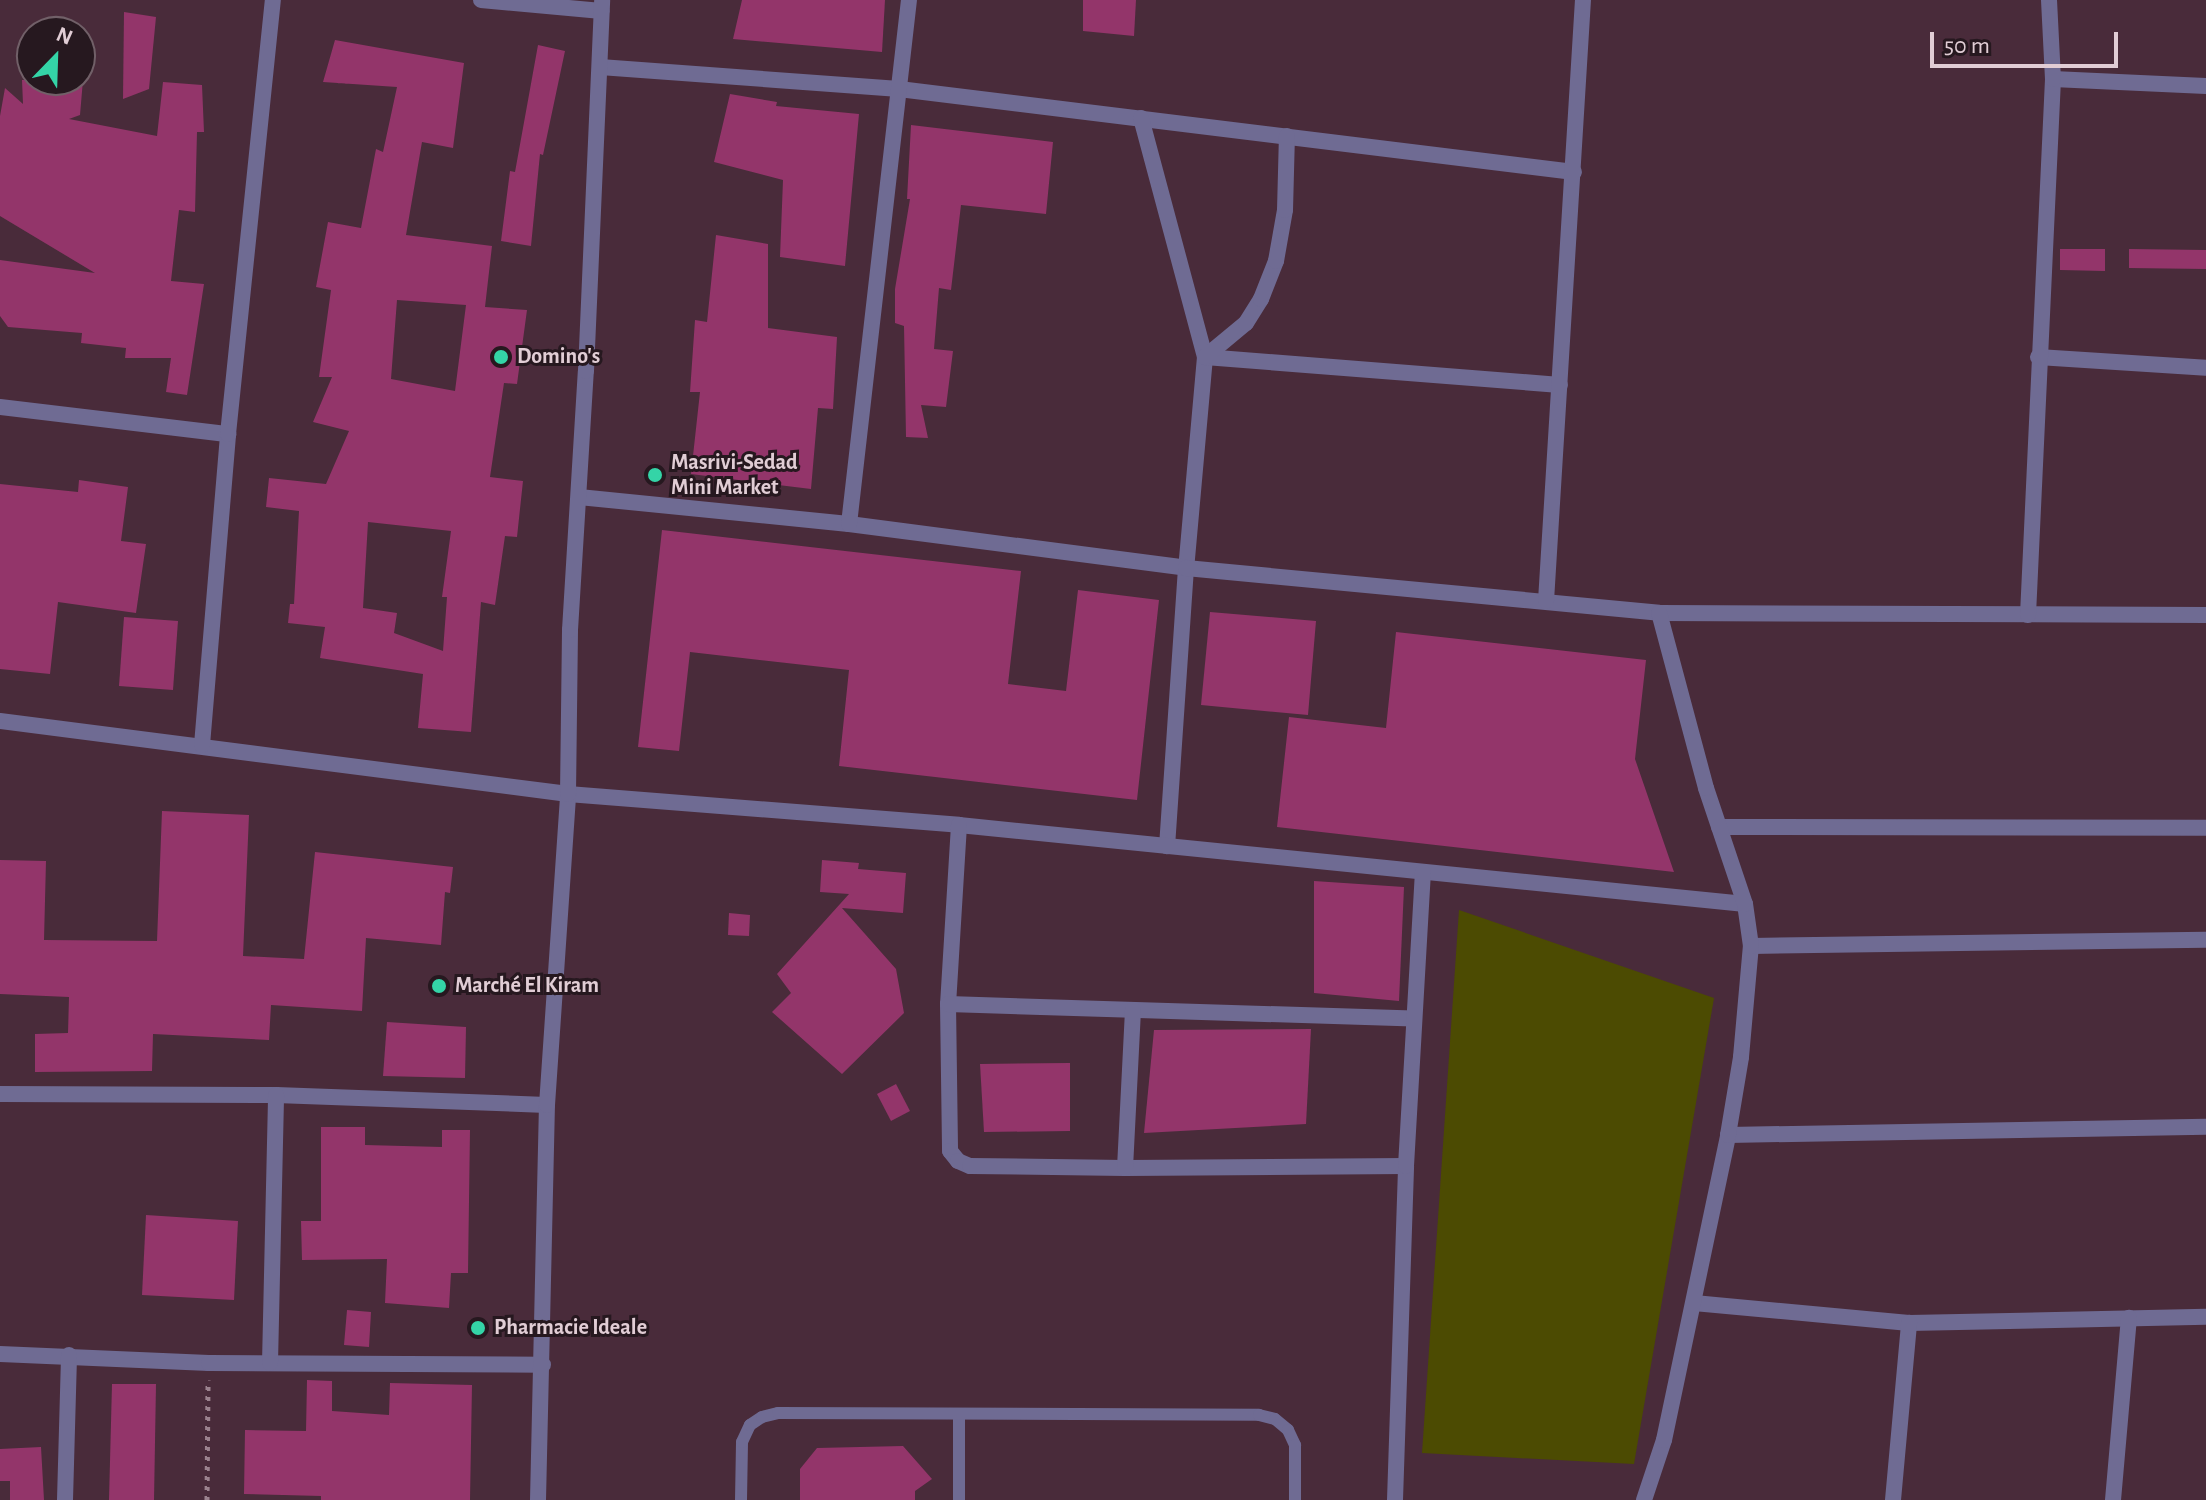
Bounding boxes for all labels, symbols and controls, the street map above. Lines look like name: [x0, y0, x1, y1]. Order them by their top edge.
north arrow: [16, 16, 96, 96]
scale bar: [1934, 16, 2122, 66]
text: N: [53, 23, 76, 49]
text: 50 m: [1944, 34, 1990, 58]
place label: Domino's: [517, 344, 600, 370]
marker: Domino's: [492, 348, 510, 366]
place label: Masrivi-Sedad Mini Market: [671, 449, 798, 500]
marker: Masrivi-Sedad Mini Market: [646, 466, 664, 484]
place label: Marché El Kiram: [455, 973, 599, 999]
marker: Marché El Kiram: [430, 977, 448, 995]
place label: Pharmacie Ideale: [494, 1315, 647, 1341]
marker: Pharmacie Ideale: [469, 1319, 487, 1337]

